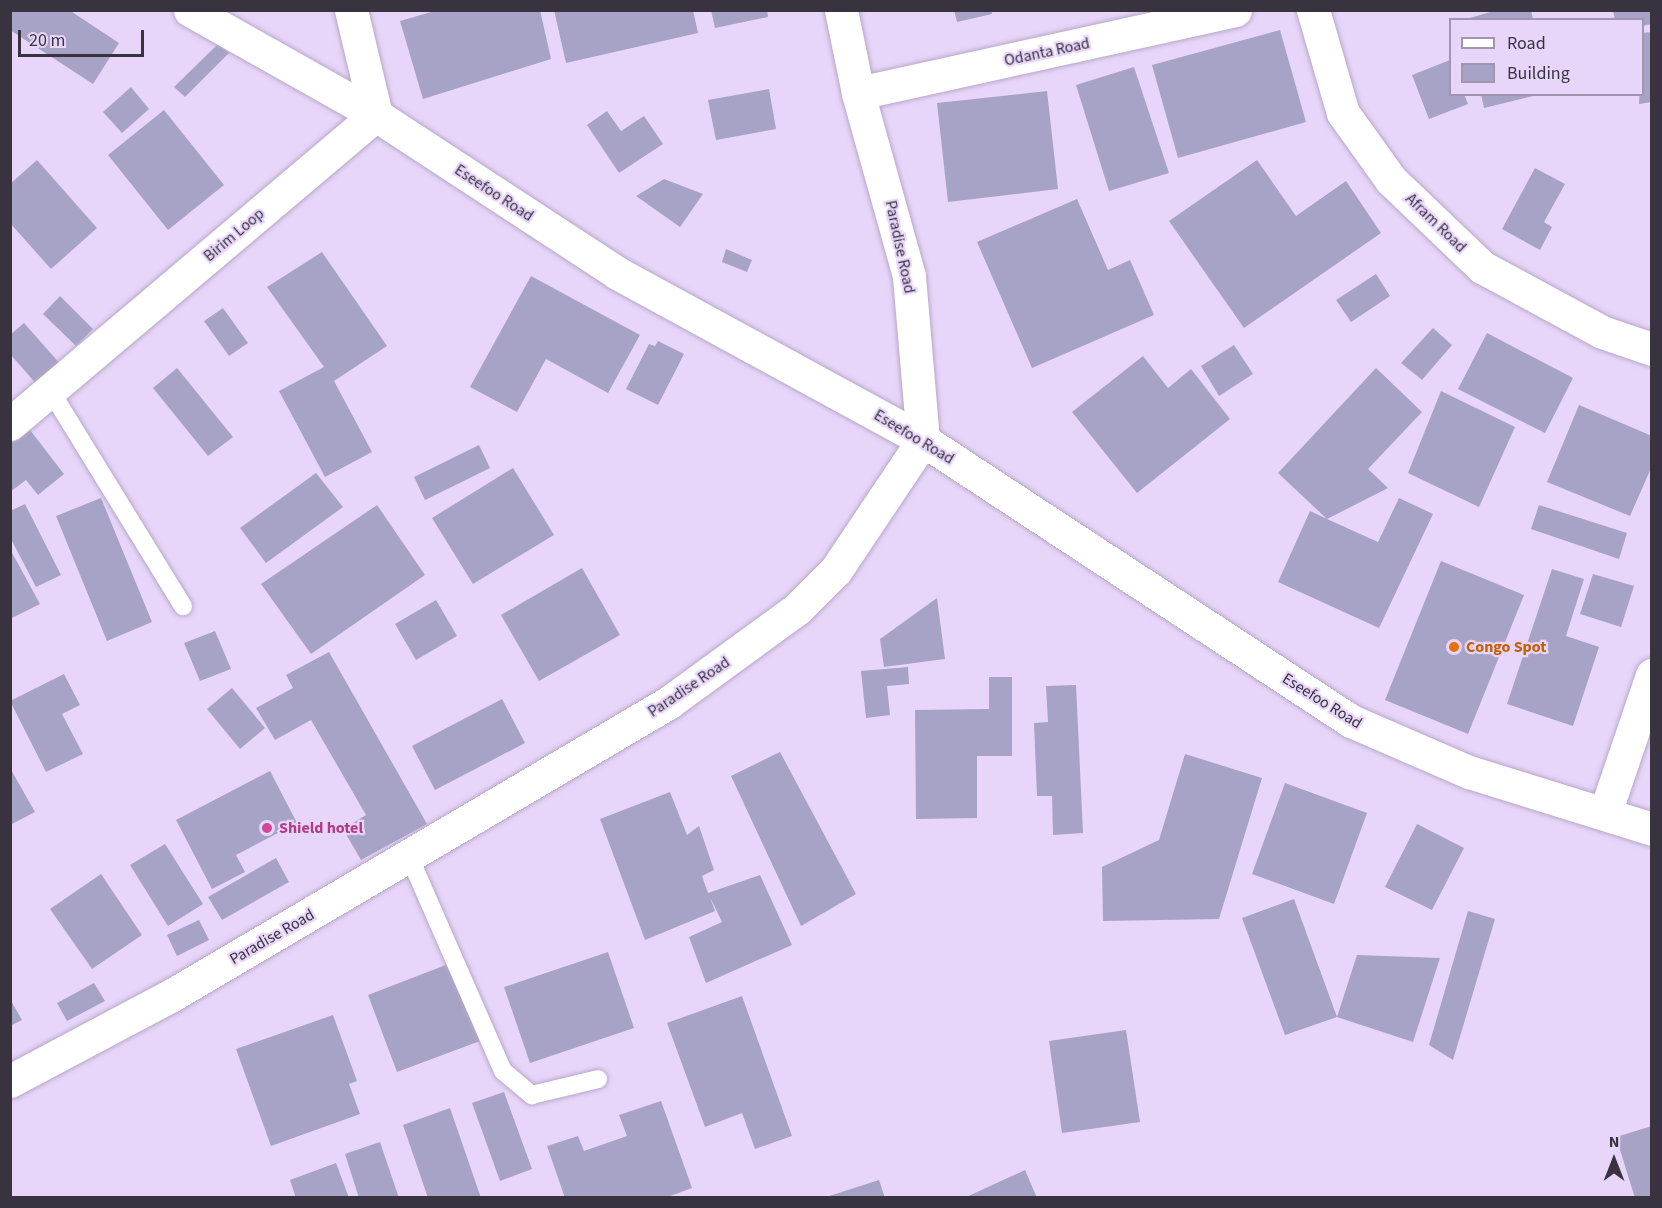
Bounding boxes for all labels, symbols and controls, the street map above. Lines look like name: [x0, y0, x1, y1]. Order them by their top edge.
scale bar: [21, 18, 147, 56]
legend: [1449, 18, 1644, 96]
text: 20 m: [29, 28, 65, 53]
text: Road: [1507, 31, 1546, 56]
street label: Odanta Road: [1002, 34, 1092, 70]
text: Building: [1507, 61, 1570, 86]
street label: Eseefoo Road: [451, 160, 537, 226]
street label: Afram Road: [1402, 189, 1470, 257]
street label: Paradise Road: [881, 199, 919, 295]
street label: Birim Loop: [200, 204, 268, 266]
street label: Eseefoo Road: [870, 405, 958, 469]
place label: Congo Spot: [1466, 637, 1546, 657]
marker: Congo Spot: [1447, 640, 1461, 654]
street label: Paradise Road: [644, 653, 734, 721]
street label: Eseefoo Road: [1279, 669, 1365, 733]
place label: Shield hotel: [279, 818, 363, 838]
marker: Shield hotel: [260, 821, 274, 835]
street label: Paradise Road: [226, 905, 318, 969]
north arrow: [1584, 1130, 1644, 1190]
text: N: [1609, 1131, 1619, 1153]

